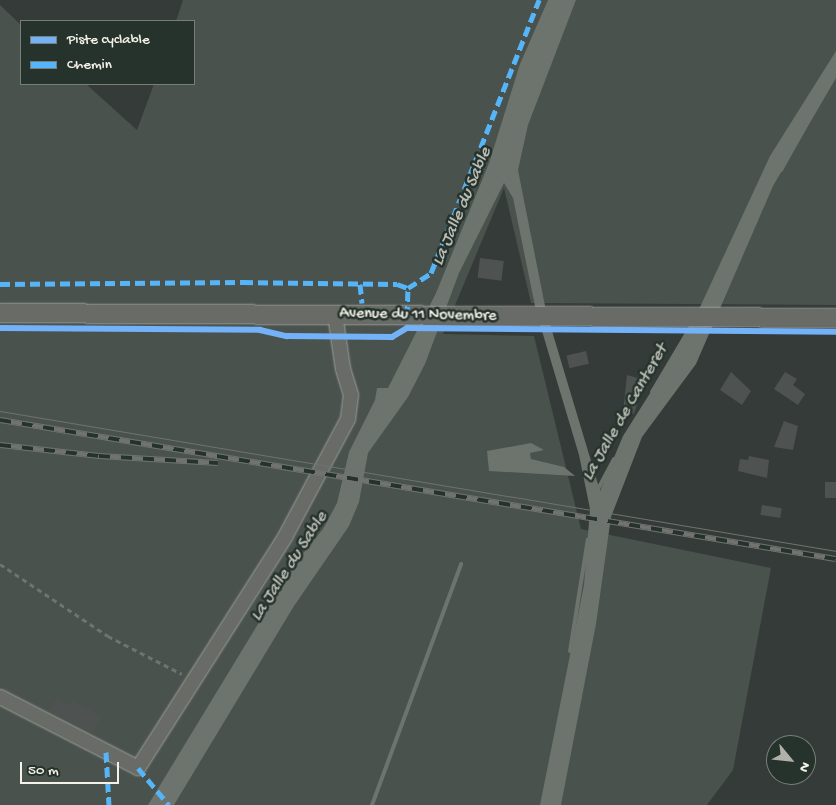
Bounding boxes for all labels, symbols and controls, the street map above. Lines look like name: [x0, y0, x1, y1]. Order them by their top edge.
legend: [20, 20, 195, 85]
text: Piste cyclable: [67, 31, 150, 49]
text: Chemin: [67, 56, 112, 74]
water label: La Jalle du Sable: [428, 145, 498, 269]
street label: Avenue du 11 Novembre: [339, 305, 497, 327]
water label: La Jalle de Canteret: [578, 341, 674, 485]
water label: La Jalle du Sable: [247, 508, 333, 626]
north arrow: [766, 735, 816, 785]
scale bar: [22, 752, 121, 784]
text: N: [794, 759, 813, 775]
text: 50 m: [28, 762, 59, 780]

